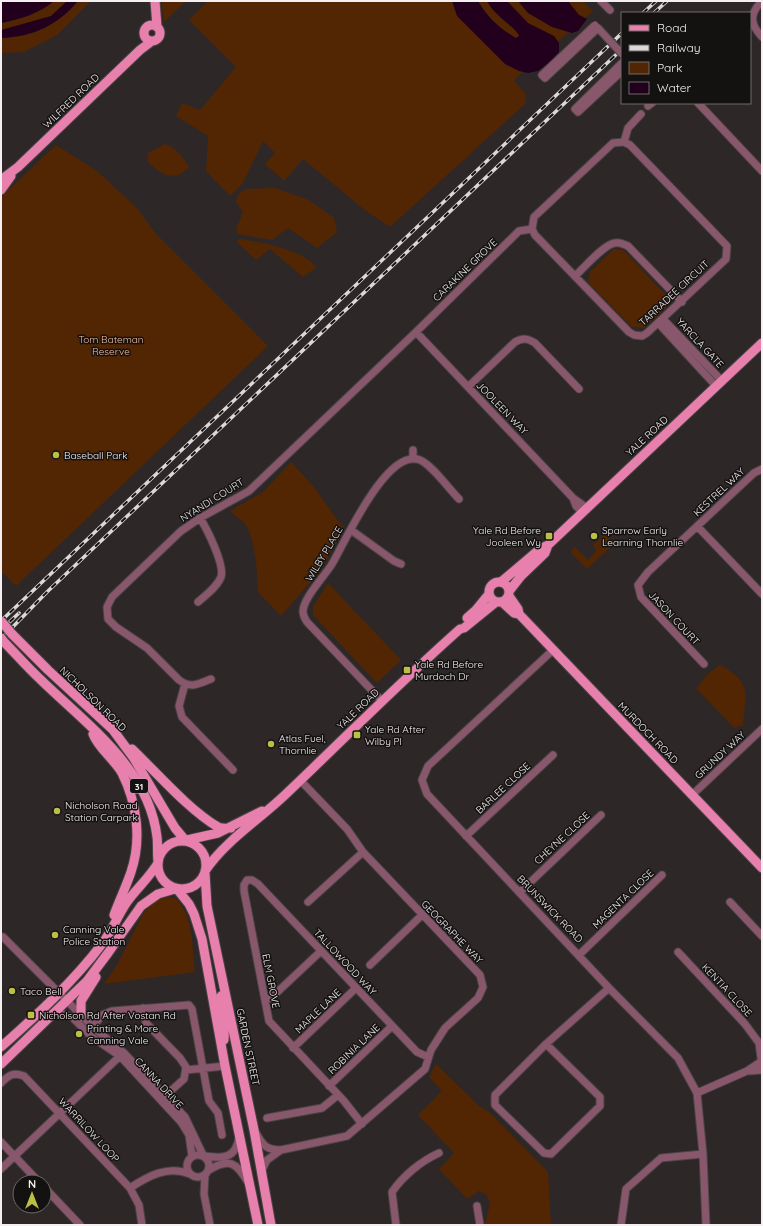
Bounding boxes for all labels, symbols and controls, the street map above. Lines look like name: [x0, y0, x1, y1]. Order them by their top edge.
legend: [621, 12, 751, 104]
text: Road: [657, 20, 687, 35]
text: Railway: [657, 40, 701, 55]
text: Park: [657, 60, 682, 75]
street label: WILFRED ROAD: [40, 71, 102, 131]
text: Water: [657, 80, 692, 95]
street label: CARAKINE GROVE: [430, 236, 500, 304]
street label: TARRADEE CIRCUIT: [636, 257, 712, 329]
street label: YARCLA GATE: [673, 315, 727, 371]
park label: Tom Bateman Reserve: [78, 333, 144, 358]
street label: JOOLEEN WAY: [473, 379, 531, 438]
street label: YALE ROAD: [623, 413, 671, 459]
place label: Baseball Park: [64, 449, 128, 462]
marker: Baseball Park: [51, 450, 61, 460]
street label: KESTREL WAY: [691, 465, 748, 519]
street label: NYANDI COURT: [178, 475, 246, 525]
street label: WILBY PLACE: [302, 524, 346, 584]
place label: Yale Rd Before Jooleen Wy: [473, 524, 541, 549]
place label: Sparrow Early Learning Thornlie: [602, 524, 683, 549]
marker: Yale Rd Before Jooleen Wy: [544, 531, 554, 541]
marker: Sparrow Early Learning Thornlie: [589, 531, 599, 541]
street label: JASON COURT: [646, 588, 702, 648]
place label: Yale Rd Before Murdoch Dr: [415, 658, 483, 683]
street label: NICHOLSON ROAD: [57, 664, 129, 734]
marker: Yale Rd Before Murdoch Dr: [402, 665, 412, 675]
street label: YALE ROAD: [334, 686, 382, 732]
street label: MURDOCH ROAD: [615, 699, 681, 767]
place label: Yale Rd After Wilby Pl: [365, 723, 425, 748]
street label: GRUNDY WAY: [692, 728, 748, 782]
marker: Yale Rd After Wilby Pl: [352, 730, 362, 740]
place label: Atlas Fuel, Thornlie: [279, 732, 326, 757]
marker: Atlas Fuel, Thornlie: [266, 739, 276, 749]
street label: BARLEE CLOSE: [473, 759, 533, 817]
road number: 31: [130, 779, 148, 793]
place label: Nicholson Road Station Carpark: [65, 799, 138, 824]
marker: Nicholson Road Station Carpark: [52, 806, 62, 816]
street label: CHEYNE CLOSE: [531, 809, 593, 867]
street label: MAGENTA CLOSE: [590, 866, 657, 931]
street label: BRUNSWICK ROAD: [514, 872, 586, 946]
street label: GEOGRAPHE WAY: [418, 898, 486, 967]
place label: Canning Vale Police Station: [63, 923, 125, 948]
street label: TALLOWOOD WAY: [311, 926, 379, 998]
marker: Canning Vale Police Station: [50, 930, 60, 940]
street label: ELM GROVE: [259, 953, 283, 1010]
street label: KENTIA CLOSE: [699, 961, 755, 1020]
place label: Taco Bell: [20, 985, 62, 998]
marker: Taco Bell: [7, 986, 17, 996]
street label: MAPLE LANE: [292, 986, 344, 1036]
street label: GARDEN STREET: [233, 1007, 263, 1087]
place label: Nicholson Rd After Vostan Rd: [39, 1009, 176, 1022]
marker: Nicholson Rd After Vostan Rd: [26, 1010, 36, 1020]
street label: ROBINIA LANE: [325, 1021, 383, 1077]
place label: Printing & More Canning Vale: [87, 1022, 158, 1047]
marker: Printing & More Canning Vale: [74, 1029, 84, 1039]
street label: CANNA DRIVE: [132, 1055, 186, 1112]
street label: WARRILOW LOOP: [56, 1095, 122, 1165]
north arrow: [12, 1174, 52, 1214]
text: N: [28, 1177, 36, 1191]

